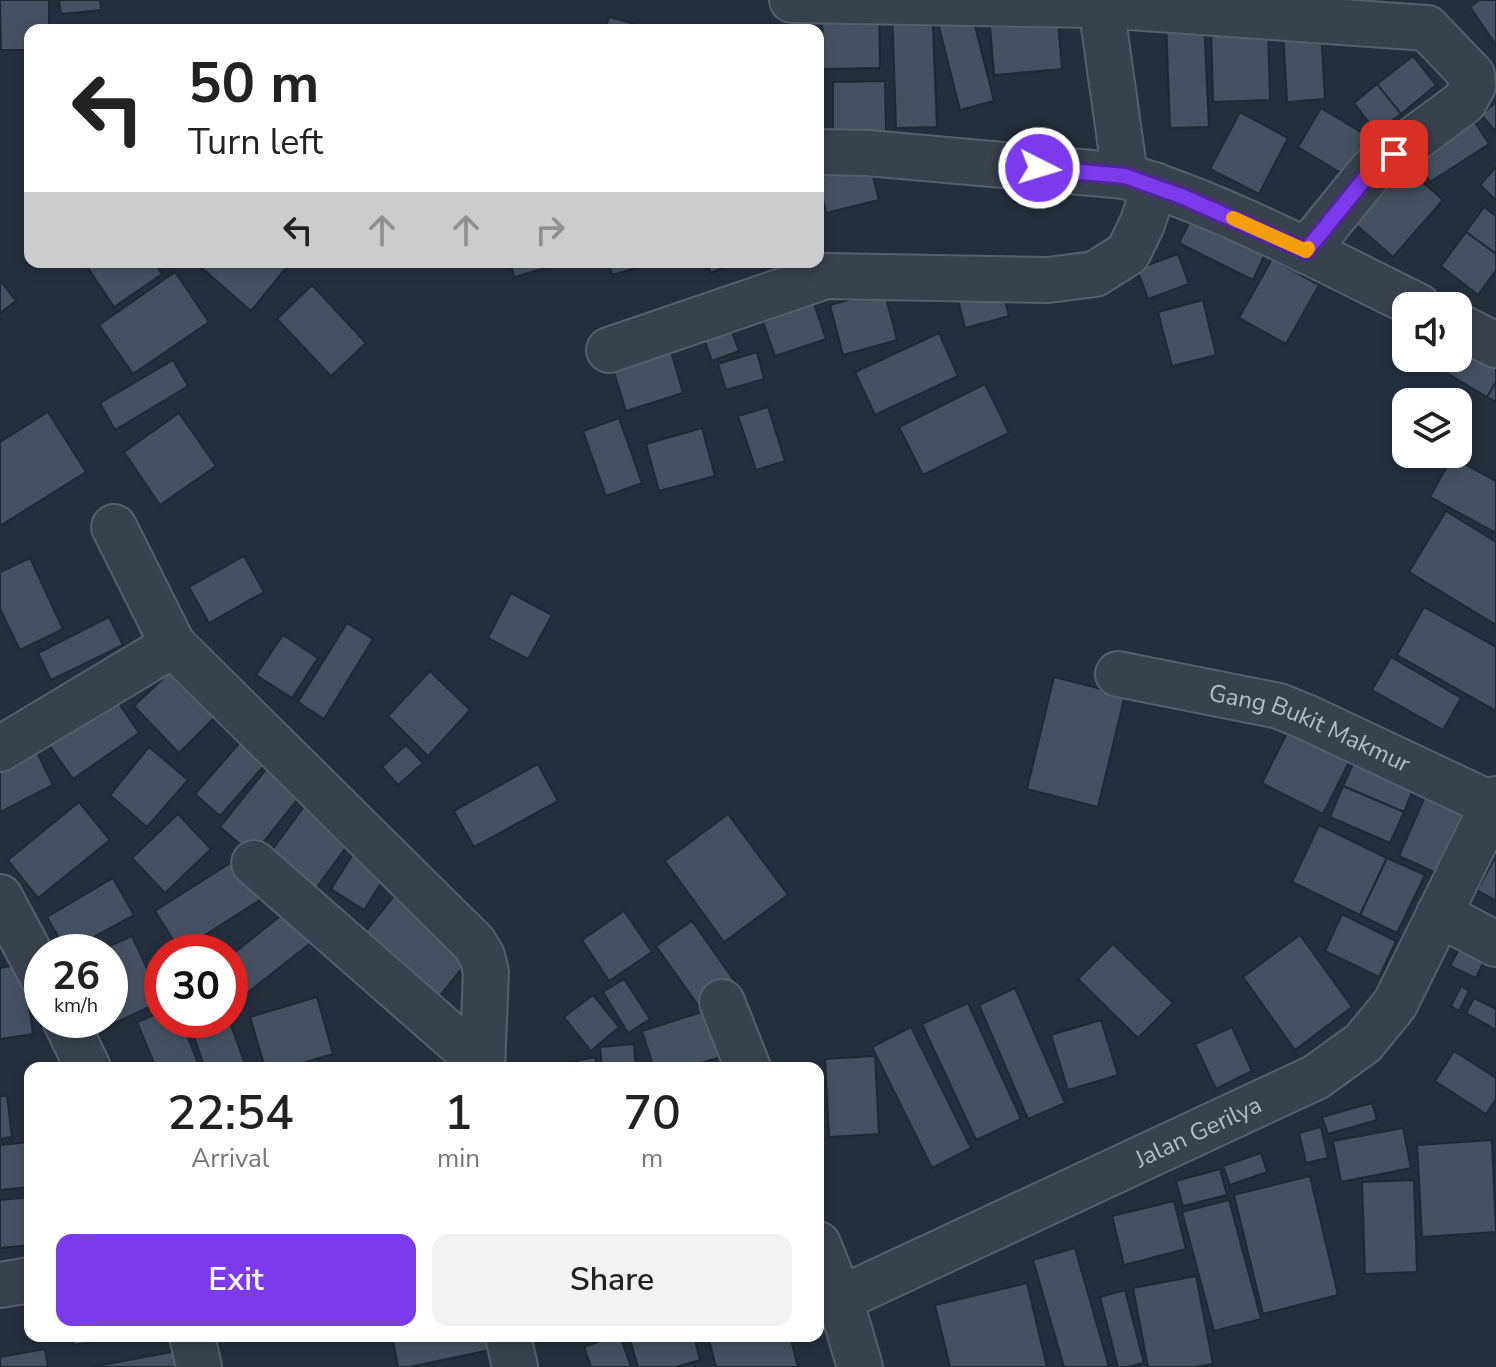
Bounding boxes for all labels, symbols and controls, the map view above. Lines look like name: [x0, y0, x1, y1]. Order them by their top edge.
text: 50 m: [188, 45, 319, 122]
icon: left: [56, 56, 160, 160]
text: Turn left: [188, 118, 323, 167]
pin: [1360, 120, 1428, 188]
position arrow: [997, 126, 1081, 210]
icon: arrive: [1372, 132, 1416, 176]
icon: left: [276, 208, 320, 252]
icon: ahead: [360, 208, 404, 252]
icon: ahead: [444, 208, 488, 252]
icon: right: [528, 208, 572, 252]
map controls: [1392, 292, 1472, 468]
button: sound: [1392, 292, 1472, 372]
button: layers: [1392, 388, 1472, 468]
street label: Gang Bukit Makmur: [1206, 676, 1416, 780]
speed limit sign: 30: [144, 934, 248, 1038]
text: 26: [52, 949, 100, 1003]
text: km/h: [54, 992, 98, 1019]
text: 22:54: [167, 1080, 294, 1146]
text: 1: [444, 1080, 473, 1146]
text: 70: [623, 1080, 681, 1146]
street label: Jalan Gerilya: [1129, 1089, 1267, 1176]
text: Arrival: [191, 1141, 270, 1176]
text: min: [437, 1141, 480, 1176]
text: m: [641, 1141, 663, 1176]
button: Exit: [56, 1234, 416, 1326]
button: Share: [432, 1234, 792, 1326]

